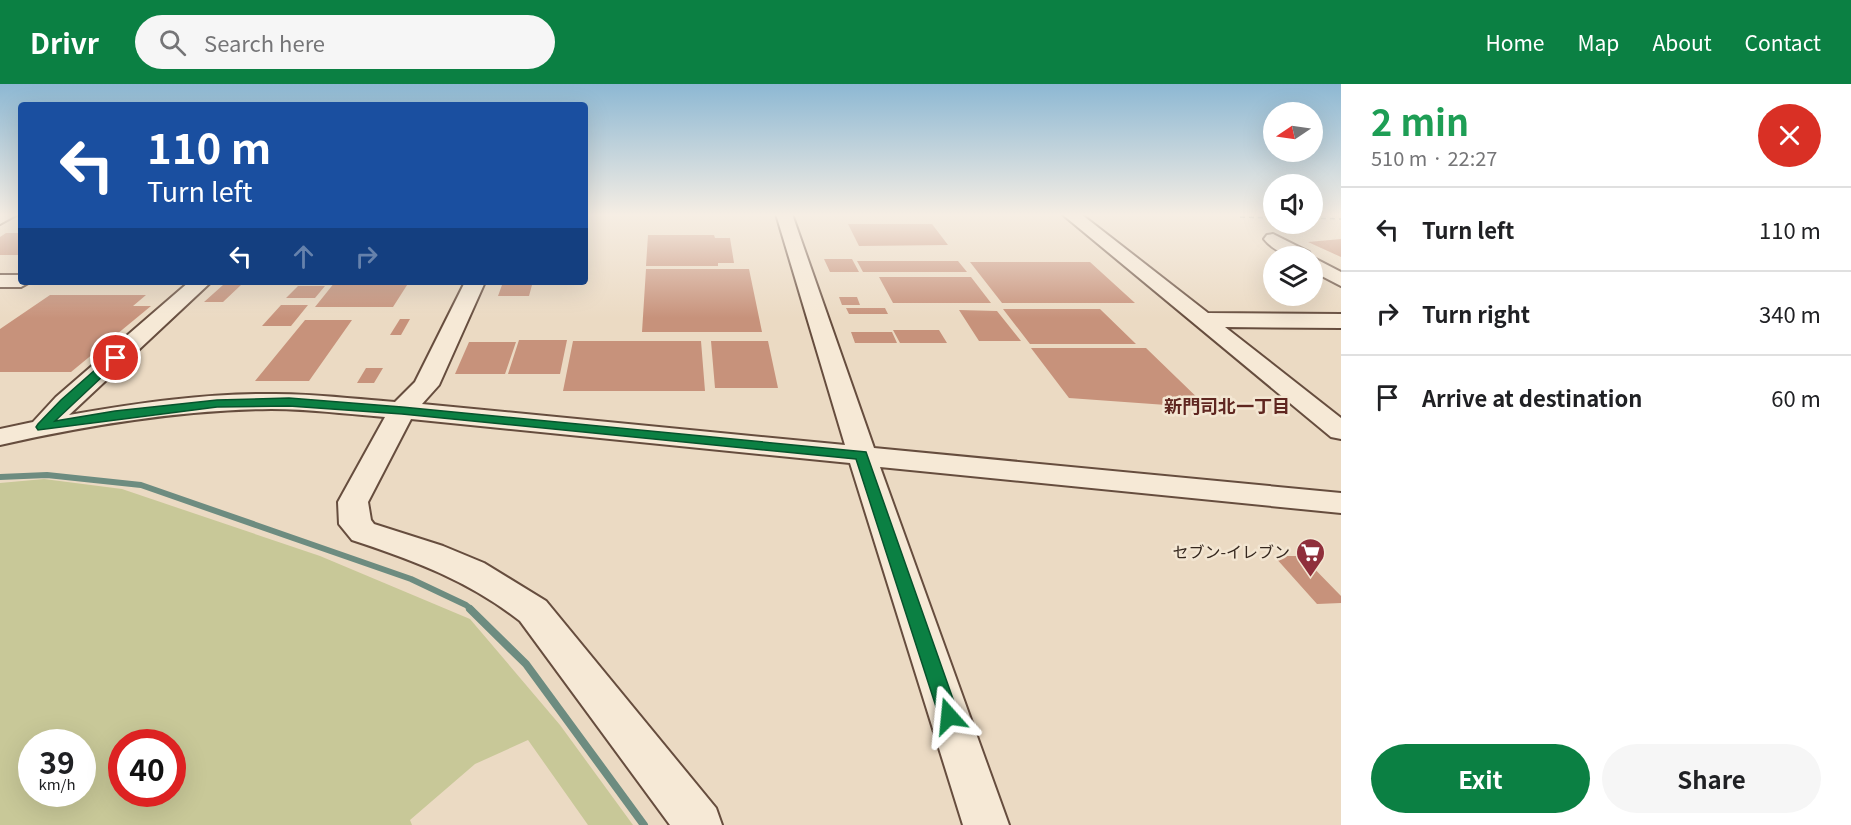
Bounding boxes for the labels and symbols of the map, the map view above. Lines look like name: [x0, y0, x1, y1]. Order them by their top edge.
north arrow: [1263, 102, 1323, 162]
pin: [90, 332, 141, 383]
district label: 新門司北一丁目: [1164, 392, 1290, 418]
supermarket icon: セブン-イレブン: [1295, 536, 1327, 578]
place label: セブン-イレブン: [1172, 539, 1290, 563]
position arrow: [917, 684, 981, 748]
speed limit sign: 40: [108, 729, 186, 807]

